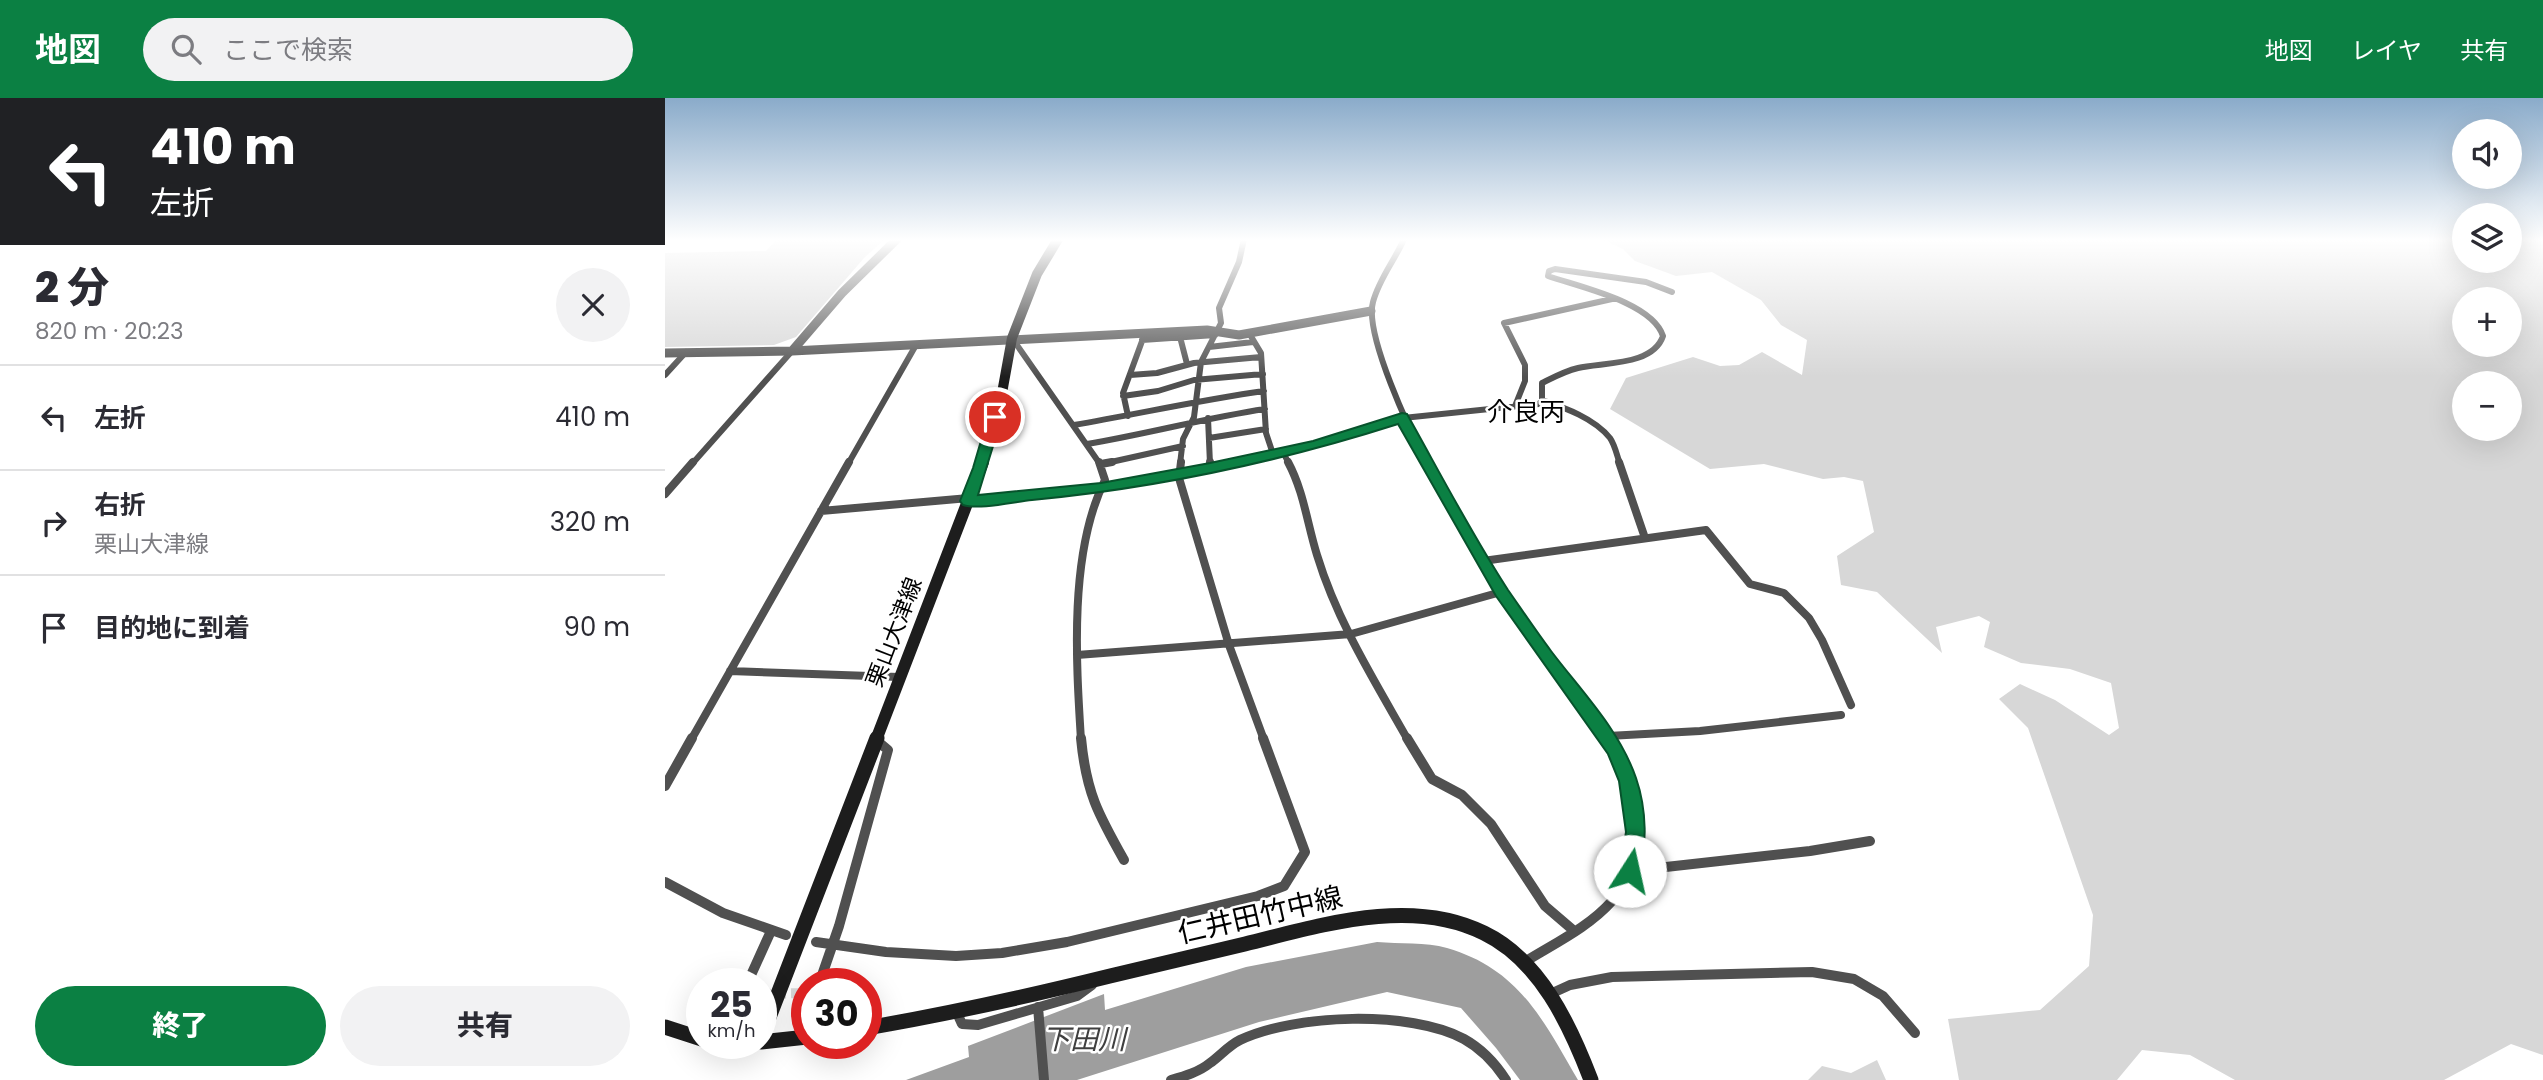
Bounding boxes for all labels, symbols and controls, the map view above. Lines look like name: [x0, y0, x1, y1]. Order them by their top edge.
search box: [143, 18, 633, 81]
text: 地図: [35, 26, 101, 73]
icon: search: [167, 30, 205, 68]
text: ここで検索: [223, 32, 353, 68]
text: 地図: [2265, 34, 2313, 67]
text: レイヤ: [2351, 34, 2422, 67]
text: 共有: [2460, 34, 2508, 67]
text: 410 m: [150, 113, 296, 181]
map controls: [2452, 119, 2522, 441]
button: sound: [2452, 119, 2522, 189]
icon: left: [35, 126, 126, 217]
text: 左折: [150, 180, 214, 225]
button: layers: [2452, 203, 2522, 273]
text: 2 分: [35, 258, 109, 317]
button: close: [556, 268, 630, 342]
button: +: [2452, 287, 2522, 357]
text: 820 m · 20:23: [35, 315, 184, 347]
button: −: [2452, 371, 2522, 441]
pin: [965, 387, 1025, 447]
district label: 介良丙: [1487, 394, 1565, 430]
icon: arrive: [976, 398, 1014, 436]
icon: left: [35, 399, 73, 437]
text: 410 m: [555, 399, 630, 435]
text: 左折: [94, 400, 146, 436]
text: 右折: [94, 487, 146, 523]
icon: right: [35, 504, 73, 542]
text: 320 m: [550, 504, 630, 540]
text: 栗山大津線: [94, 528, 209, 560]
street label: 栗山大津線: [858, 573, 930, 691]
icon: arrive: [35, 609, 73, 647]
text: 90 m: [564, 609, 630, 645]
text: 目的地に到着: [94, 610, 250, 646]
position arrow: [1593, 834, 1667, 908]
street label: 仁井田竹中線: [1174, 877, 1346, 953]
speed limit sign: 30: [791, 968, 882, 1059]
text: 25: [710, 980, 753, 1029]
button: 終了: [35, 986, 326, 1066]
button: 共有: [340, 986, 630, 1066]
text: km/h: [708, 1018, 755, 1043]
water label: 下田川: [1042, 1020, 1129, 1059]

